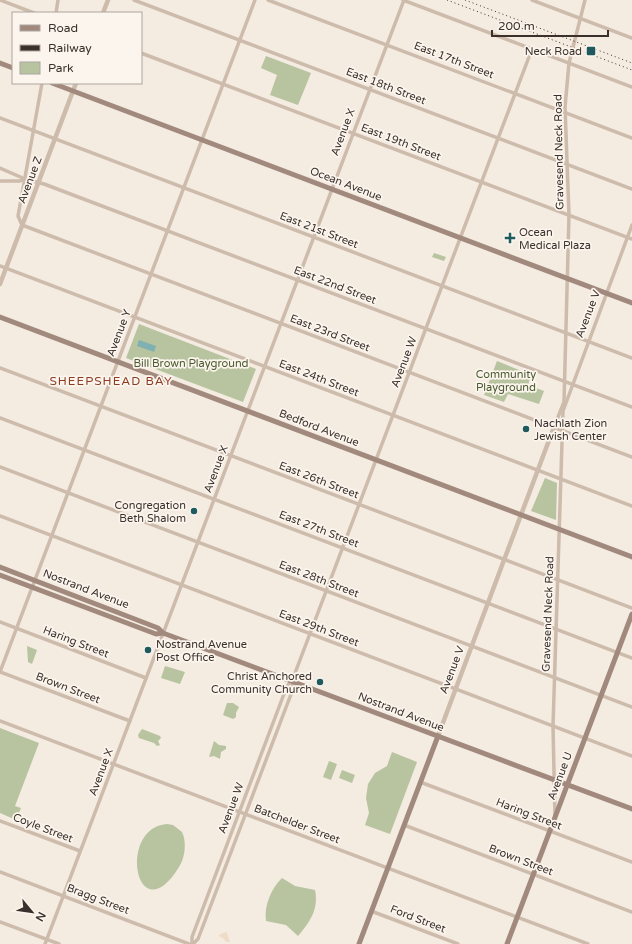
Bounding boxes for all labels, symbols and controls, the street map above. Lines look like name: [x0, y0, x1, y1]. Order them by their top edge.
legend: [12, 12, 142, 84]
scale bar: [492, 12, 608, 38]
text: 200 m: [498, 19, 535, 33]
text: Road: [48, 21, 78, 35]
street label: East 17th Street: [412, 39, 496, 81]
text: Railway: [48, 41, 92, 55]
place label: Neck Road: [525, 45, 582, 58]
marker: Neck Road: [585, 45, 597, 57]
text: Park: [48, 61, 74, 75]
street label: East 18th Street: [344, 65, 428, 107]
street label: Gravesend Neck Road: [551, 94, 567, 210]
street label: Avenue X: [328, 107, 358, 157]
street label: East 19th Street: [359, 121, 443, 163]
street label: Avenue Z: [15, 155, 45, 205]
street label: Ocean Avenue: [308, 164, 384, 204]
street label: East 21st Street: [278, 209, 360, 251]
place label: Ocean Medical Plaza: [519, 226, 591, 252]
marker: Ocean Medical Plaza: [504, 232, 516, 244]
street label: East 22nd Street: [292, 263, 378, 307]
street label: Avenue V: [573, 288, 603, 340]
street label: Avenue Y: [104, 308, 134, 358]
street label: East 23rd Street: [288, 312, 372, 354]
street label: Avenue W: [388, 335, 420, 389]
park label: Bill Brown Playground: [133, 357, 249, 370]
street label: East 24th Street: [277, 357, 361, 399]
park label: Community Playground: [476, 368, 536, 394]
district label: SHEEPSHEAD BAY: [49, 374, 173, 388]
street label: Bedford Avenue: [277, 407, 361, 449]
place label: Nachlath Zion Jewish Center: [534, 417, 607, 443]
marker: Nachlath Zion Jewish Center: [521, 424, 531, 434]
street label: Avenue X: [201, 444, 231, 494]
street label: East 26th Street: [277, 459, 361, 501]
place label: Congregation Beth Shalom: [115, 499, 186, 525]
marker: Congregation Beth Shalom: [189, 506, 199, 516]
street label: East 27th Street: [277, 508, 361, 550]
street label: Gravesend Neck Road: [539, 556, 557, 672]
street label: East 28th Street: [277, 558, 361, 600]
street label: Nostrand Avenue: [41, 567, 131, 611]
street label: East 29th Street: [277, 607, 361, 649]
street label: Haring Street: [41, 623, 111, 661]
place label: Nostrand Avenue Post Office: [156, 638, 247, 664]
street label: Avenue V: [437, 644, 467, 696]
marker: Nostrand Avenue Post Office: [143, 645, 153, 655]
street label: Brown Street: [34, 670, 102, 706]
place label: Christ Anchored Community Church: [211, 670, 312, 696]
marker: Christ Anchored Community Church: [315, 677, 325, 687]
street label: Nostrand Avenue: [356, 690, 446, 734]
street label: Avenue X: [86, 747, 116, 797]
street label: Avenue U: [545, 750, 575, 802]
street label: Avenue W: [215, 781, 247, 835]
street label: Haring Street: [494, 795, 564, 833]
street label: Batchelder Street: [252, 802, 342, 846]
street label: Coyle Street: [11, 811, 75, 845]
street label: Brown Street: [487, 842, 555, 878]
street label: Bragg Street: [65, 881, 131, 917]
north arrow: [12, 892, 52, 932]
street label: Ford Street: [388, 902, 448, 936]
text: N: [32, 910, 48, 924]

